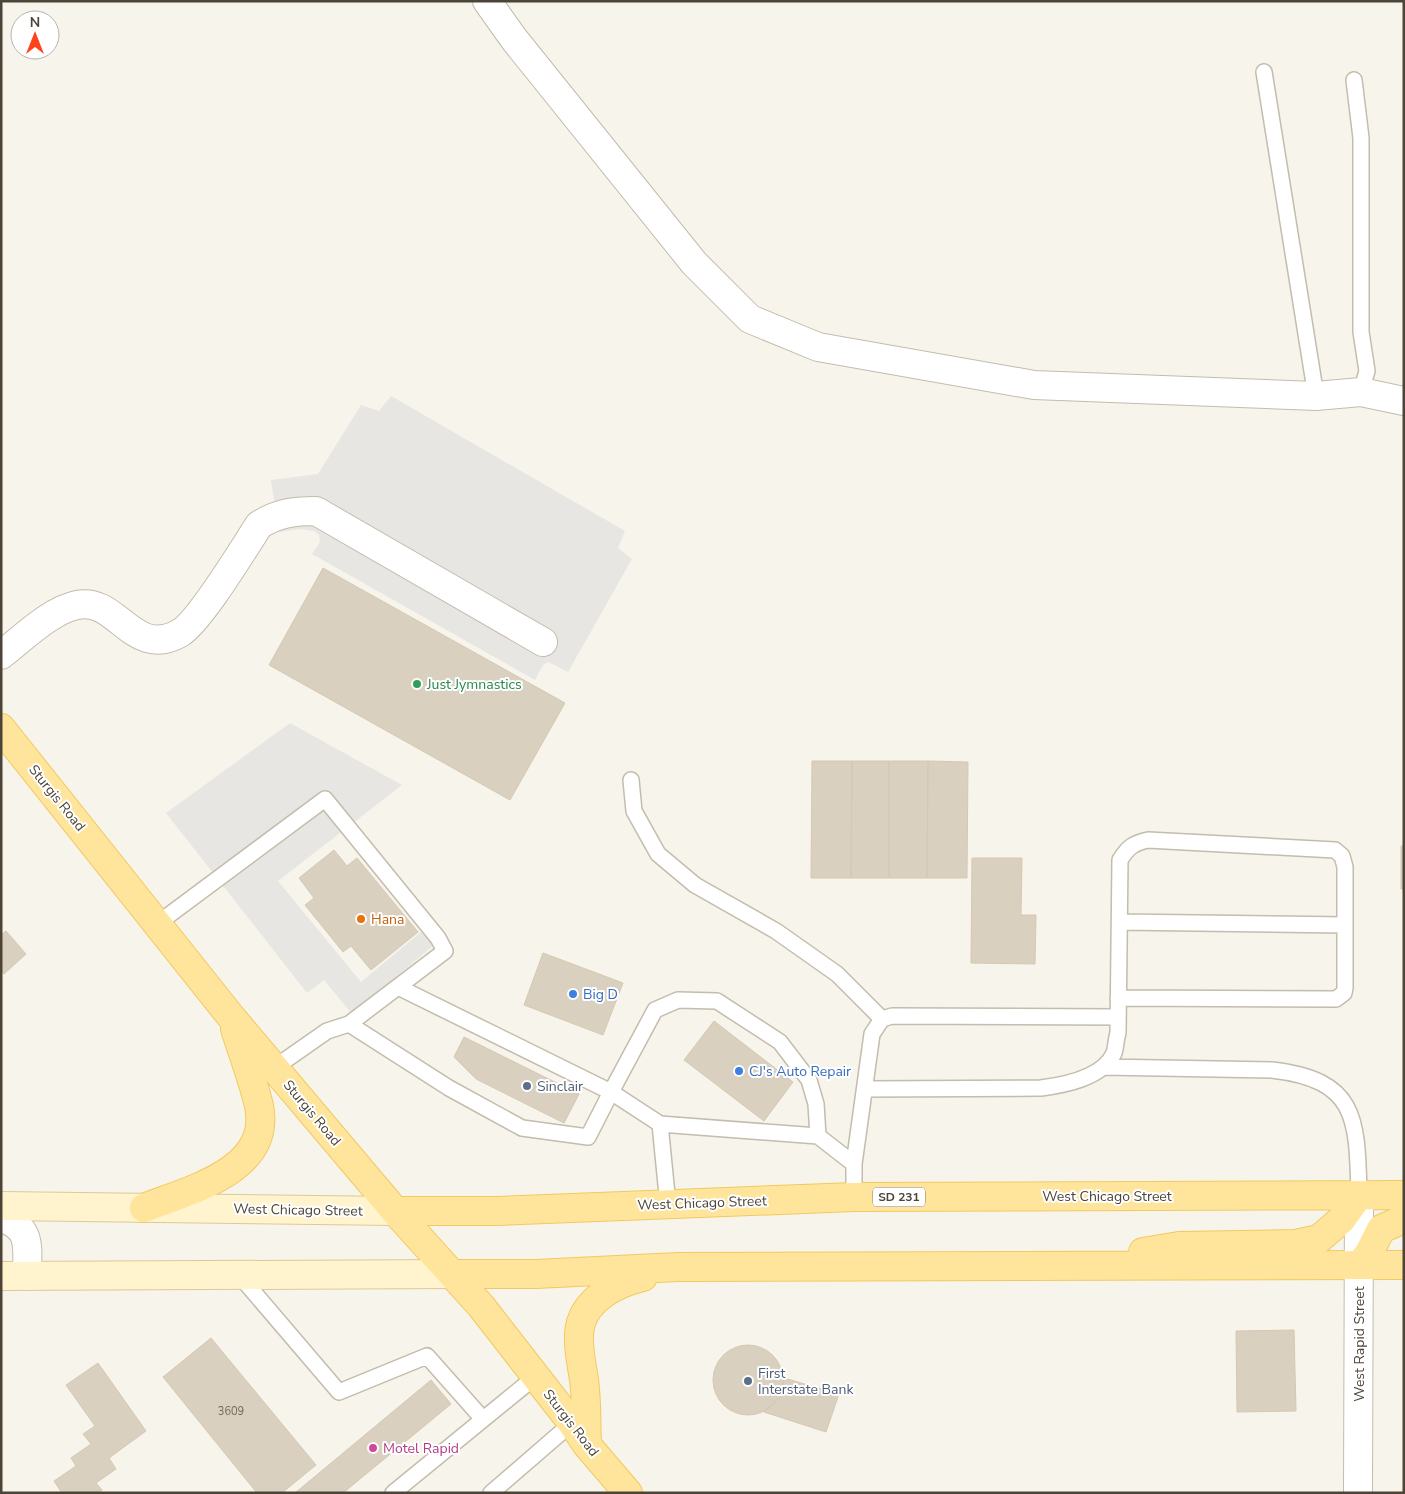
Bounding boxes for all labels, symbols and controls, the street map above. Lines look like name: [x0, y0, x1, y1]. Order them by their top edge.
north arrow: [10, 10, 60, 60]
text: N: [30, 13, 40, 32]
place label: Just Jymnastics: [426, 675, 522, 694]
marker: Just Jymnastics: [411, 678, 423, 690]
street label: Sturgis Road: [24, 761, 90, 835]
place label: Hana: [371, 910, 404, 929]
marker: Hana: [355, 913, 367, 925]
place label: Big D: [583, 985, 618, 1004]
marker: Big D: [567, 988, 579, 1000]
place label: CJ's Auto Repair: [749, 1062, 851, 1081]
marker: CJ's Auto Repair: [733, 1065, 745, 1077]
street label: Sturgis Road: [279, 1076, 345, 1150]
place label: Sinclair: [537, 1077, 583, 1096]
marker: Sinclair: [521, 1080, 533, 1092]
street label: West Chicago Street: [1042, 1187, 1172, 1206]
road number: SD 231: [873, 1188, 925, 1206]
street label: West Chicago Street: [637, 1191, 767, 1215]
street label: West Chicago Street: [233, 1199, 363, 1221]
street label: West Rapid Street: [1350, 1286, 1369, 1402]
place label: First Interstate Bank: [758, 1364, 854, 1399]
marker: First Interstate Bank: [742, 1375, 754, 1387]
street label: Sturgis Road: [539, 1385, 603, 1461]
house number: 3609: [218, 1404, 244, 1419]
place label: Motel Rapid: [383, 1439, 459, 1458]
marker: Motel Rapid: [367, 1442, 379, 1454]

